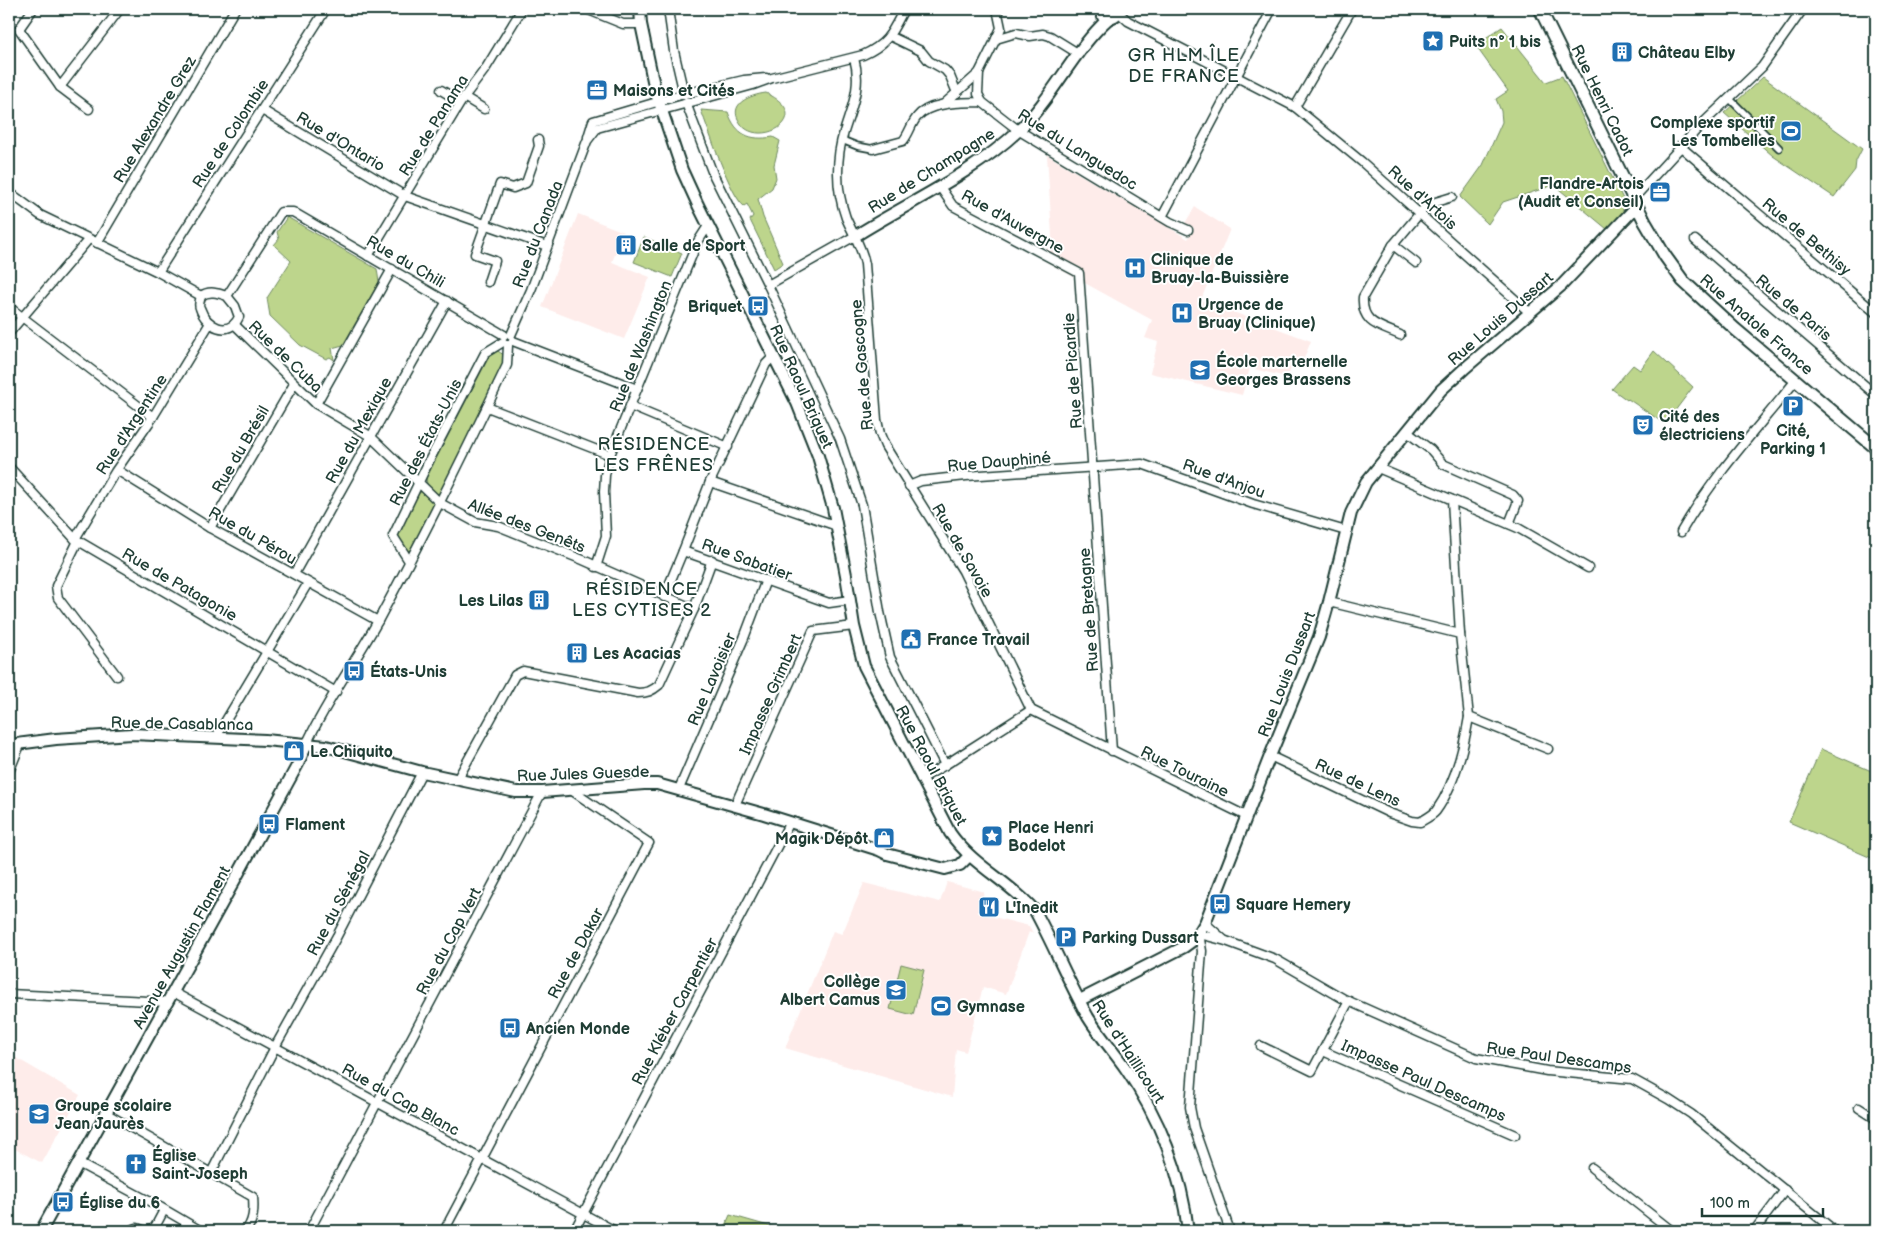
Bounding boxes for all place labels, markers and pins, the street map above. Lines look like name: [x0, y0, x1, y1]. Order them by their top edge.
place icon: Puits n° 1 bis: [1421, 29, 1445, 53]
place label: Puits n° 1 bis: [1449, 33, 1541, 52]
building icon: Château Elby: [1610, 40, 1634, 64]
place label: Château Elby: [1638, 44, 1736, 63]
office icon: Maisons et Cités: [585, 78, 609, 102]
place label: Maisons et Cités: [613, 82, 735, 101]
place label: Complexe sportif Les Tombelles: [1650, 114, 1776, 151]
sports icon: Complexe sportif Les Tombelles: [1779, 119, 1803, 143]
place label: Flandre-Artois (Audit et Conseil): [1518, 175, 1644, 212]
office icon: Flandre-Artois (Audit et Conseil): [1648, 180, 1672, 204]
building icon: Salle de Sport: [614, 233, 638, 257]
place label: Salle de Sport: [642, 237, 746, 256]
place label: Clinique de Bruay-la-Buissière: [1151, 251, 1289, 288]
hospital icon: Clinique de Bruay-la-Buissière: [1123, 256, 1147, 280]
bus stop icon: Briquet: [746, 294, 770, 318]
place label: Urgence de Bruay (Clinique): [1198, 296, 1316, 333]
place label: Briquet: [688, 298, 743, 317]
hospital icon: Urgence de Bruay (Clinique): [1170, 301, 1194, 325]
place label: École marternelle Georges Brassens: [1216, 350, 1351, 390]
school or university icon: École marternelle Georges Brassens: [1188, 358, 1212, 382]
parking icon: Cité, Parking 1: [1781, 394, 1805, 418]
place label: Cité des électriciens: [1659, 408, 1745, 445]
theatre icon: Cité des électriciens: [1631, 413, 1655, 437]
place label: Cité, Parking 1: [1760, 422, 1826, 459]
building icon: Les Lilas: [527, 588, 551, 612]
place label: Les Lilas: [458, 592, 523, 611]
public building icon: France Travail: [899, 627, 923, 651]
place label: France Travail: [927, 631, 1030, 650]
building icon: Les Acacias: [565, 641, 589, 665]
place label: Les Acacias: [593, 645, 681, 664]
bus stop icon: États-Unis: [342, 659, 366, 683]
place label: États-Unis: [370, 660, 447, 682]
shop icon: Le Chiquito: [282, 739, 306, 763]
place label: Le Chiquito: [310, 743, 393, 762]
bus stop icon: Flament: [257, 812, 281, 836]
place label: Flament: [285, 816, 346, 835]
place label: Place Henri Bodelot: [1008, 819, 1094, 856]
place icon: Place Henri Bodelot: [980, 824, 1004, 848]
shop icon: Magik Dépôt: [872, 826, 896, 850]
place label: Magik Dépôt: [775, 830, 869, 849]
bus stop icon: Square Hemery: [1208, 892, 1232, 916]
restaurant icon: L'Inedit: [977, 895, 1001, 919]
place label: Square Hemery: [1236, 896, 1351, 915]
place label: L'Inedit: [1005, 899, 1059, 918]
parking icon: Parking Dussart: [1054, 925, 1078, 949]
place label: Parking Dussart: [1082, 929, 1199, 948]
place label: Collège Albert Camus: [779, 973, 880, 1010]
school or university icon: Collège Albert Camus: [884, 978, 908, 1002]
sports icon: Gymnase: [929, 994, 953, 1018]
place label: Gymnase: [957, 998, 1025, 1017]
bus stop icon: Ancien Monde: [498, 1016, 522, 1040]
place label: Ancien Monde: [525, 1020, 630, 1039]
place label: Groupe scolaire Jean Jaurès: [55, 1097, 172, 1134]
school or university icon: Groupe scolaire Jean Jaurès: [27, 1102, 51, 1126]
place label: Église Saint-Joseph: [152, 1144, 248, 1184]
church icon: Église Saint-Joseph: [124, 1152, 148, 1176]
bus stop icon: Église du 6: [51, 1190, 75, 1214]
place label: Église du 6: [79, 1191, 160, 1213]

